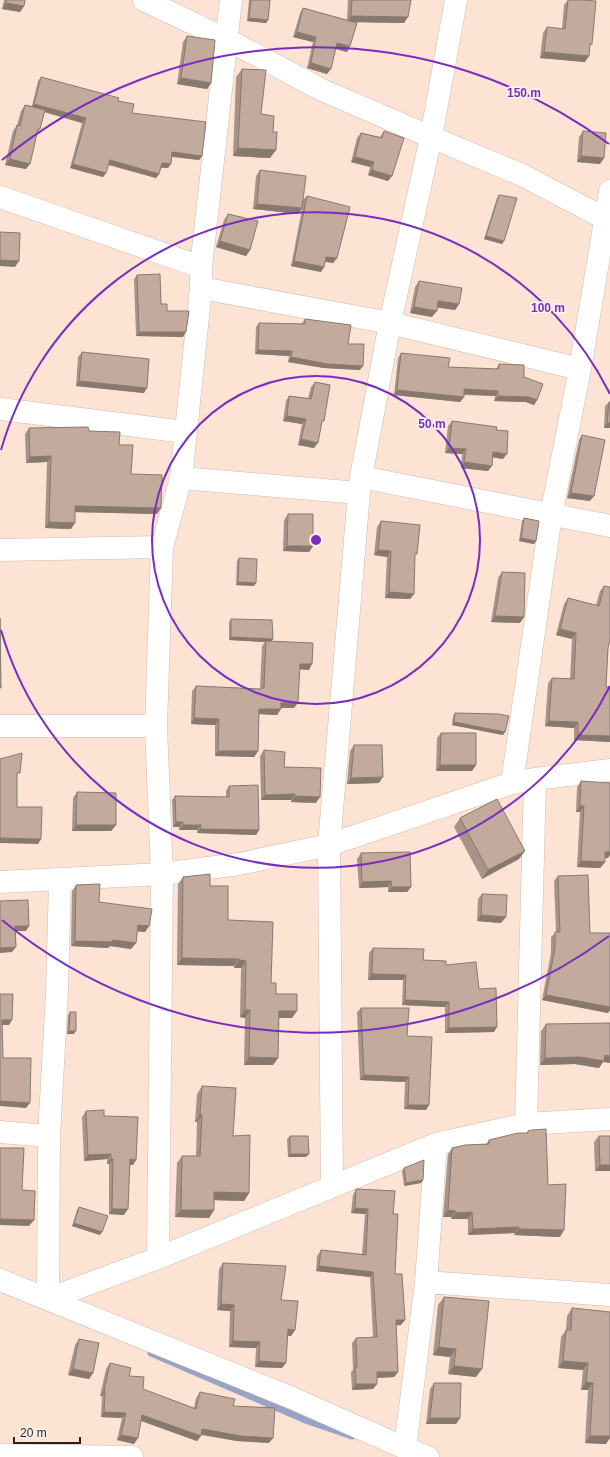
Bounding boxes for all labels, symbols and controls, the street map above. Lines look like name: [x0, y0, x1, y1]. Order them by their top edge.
text: 150 m: [507, 86, 541, 100]
text: 100 m: [531, 301, 565, 315]
text: 50 m: [418, 417, 446, 431]
centre of rings: [309, 533, 323, 547]
scale bar: [14, 1419, 80, 1445]
text: 20 m: [20, 1426, 47, 1440]

